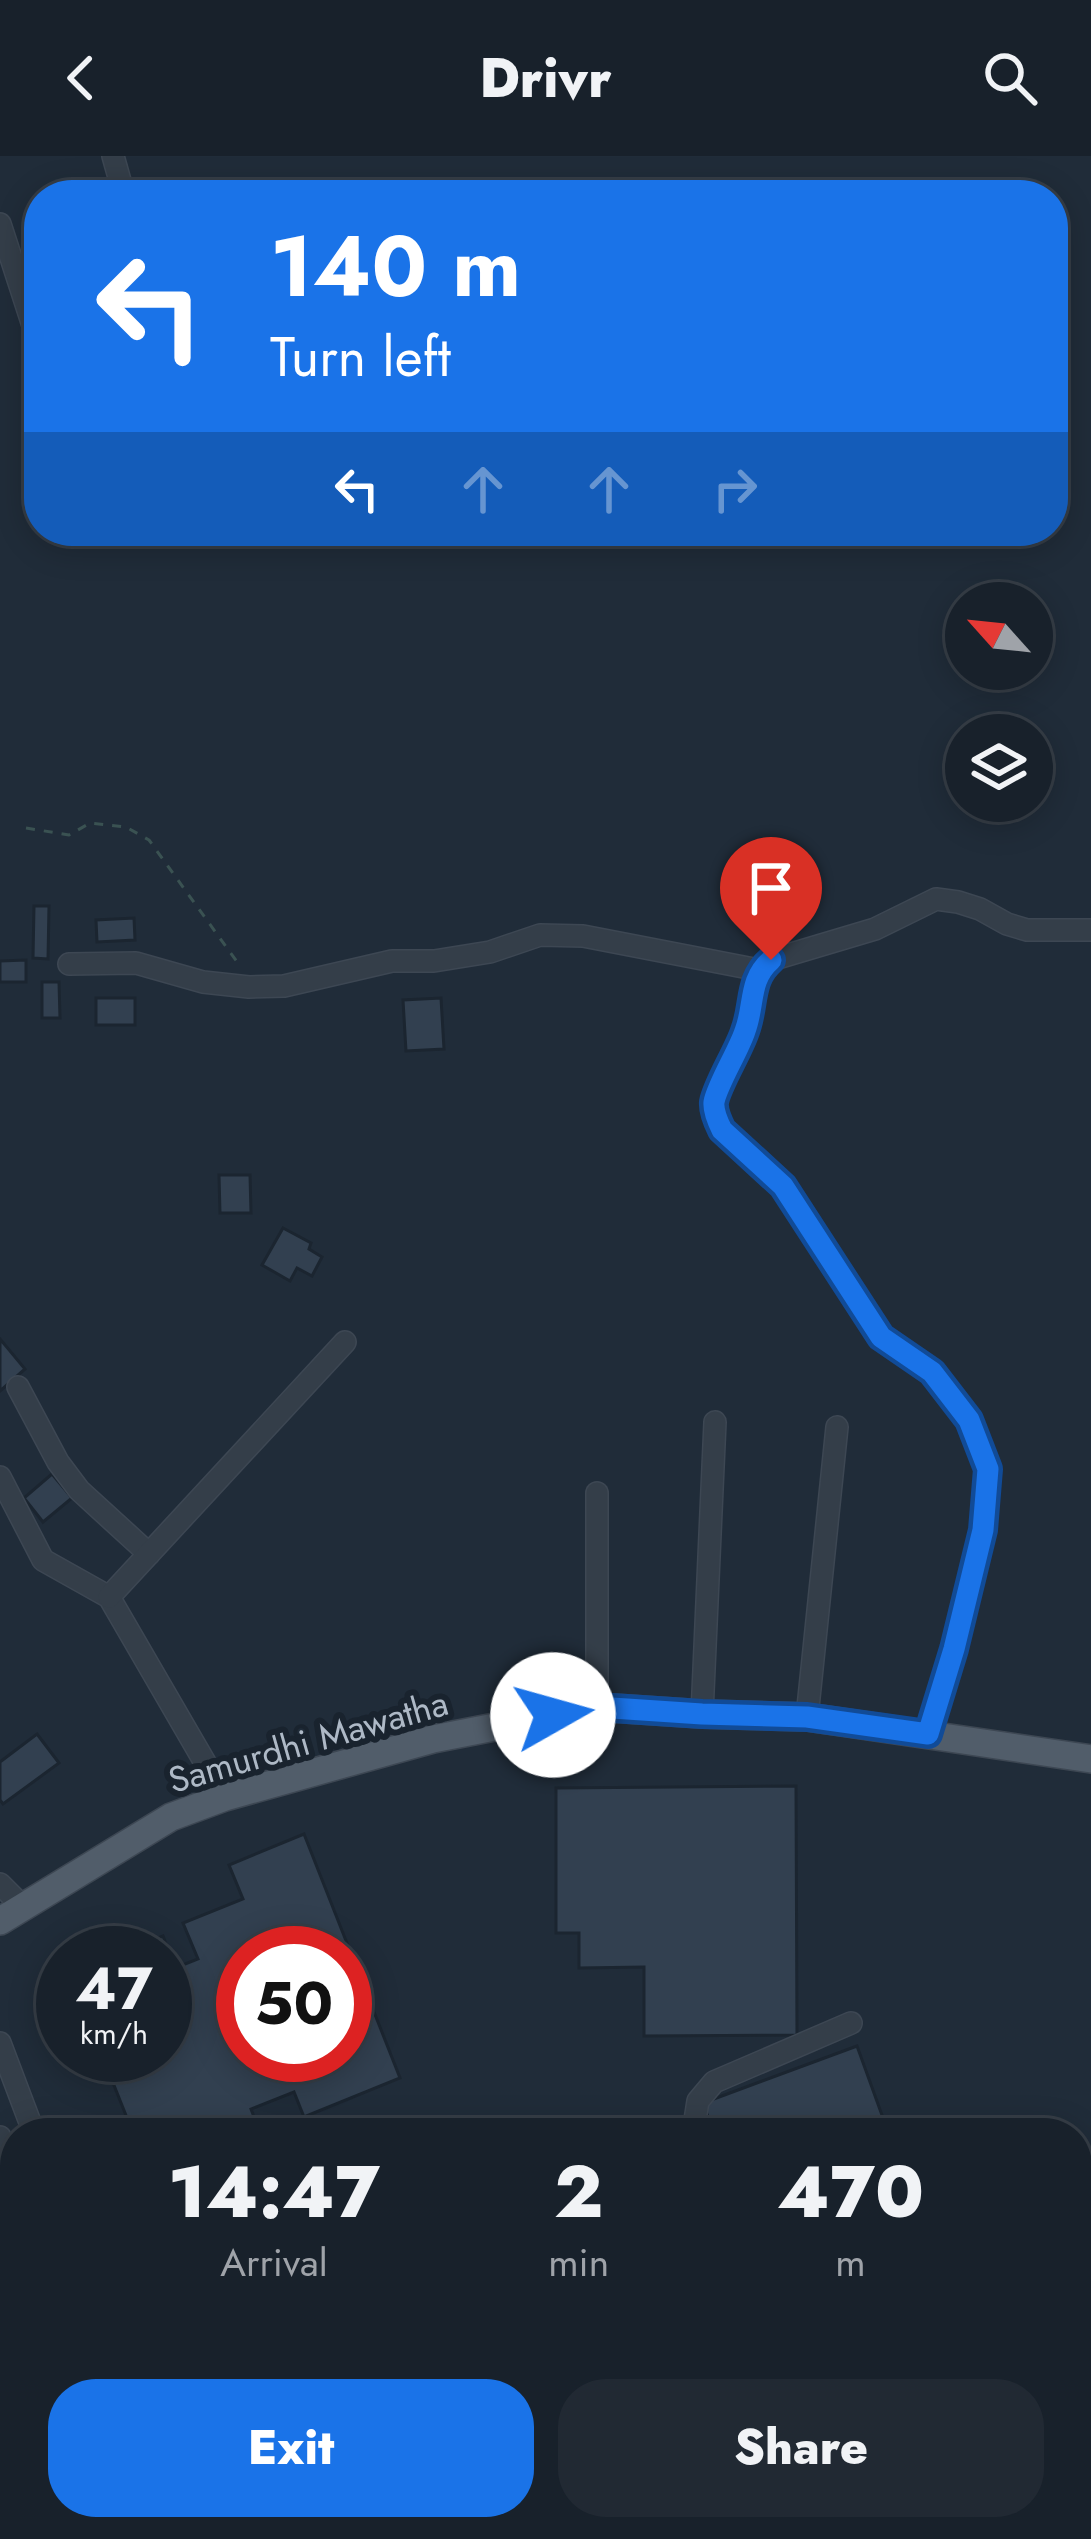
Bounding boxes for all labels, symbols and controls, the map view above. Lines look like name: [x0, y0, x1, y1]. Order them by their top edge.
text: Drivr: [479, 39, 612, 117]
icon: back: [48, 45, 114, 111]
icon: search: [977, 45, 1043, 111]
text: 140 m: [270, 206, 521, 328]
icon: left: [72, 228, 228, 384]
text: Turn left: [270, 318, 451, 396]
icon: left: [324, 456, 390, 522]
icon: ahead: [450, 456, 516, 522]
icon: ahead: [576, 456, 642, 522]
icon: right: [702, 456, 768, 522]
north arrow: [945, 582, 1053, 690]
map controls: [945, 582, 1053, 822]
button: layers: [945, 714, 1053, 822]
pin: [720, 837, 822, 960]
icon: arrive: [738, 855, 804, 921]
position arrow: [490, 1652, 616, 1778]
street label: Samurdhi Mawatha: [162, 1676, 454, 1806]
speed limit sign: 50: [216, 1926, 372, 2082]
text: 47: [75, 1945, 153, 2032]
text: km/h: [80, 2012, 148, 2055]
text: 14:47: [168, 2140, 380, 2244]
text: 2: [554, 2140, 603, 2244]
text: 470: [777, 2140, 924, 2244]
text: Arrival: [220, 2234, 328, 2291]
text: min: [548, 2234, 609, 2291]
text: m: [835, 2234, 866, 2291]
button: Exit: [48, 2379, 534, 2517]
button: Share: [558, 2379, 1044, 2517]

